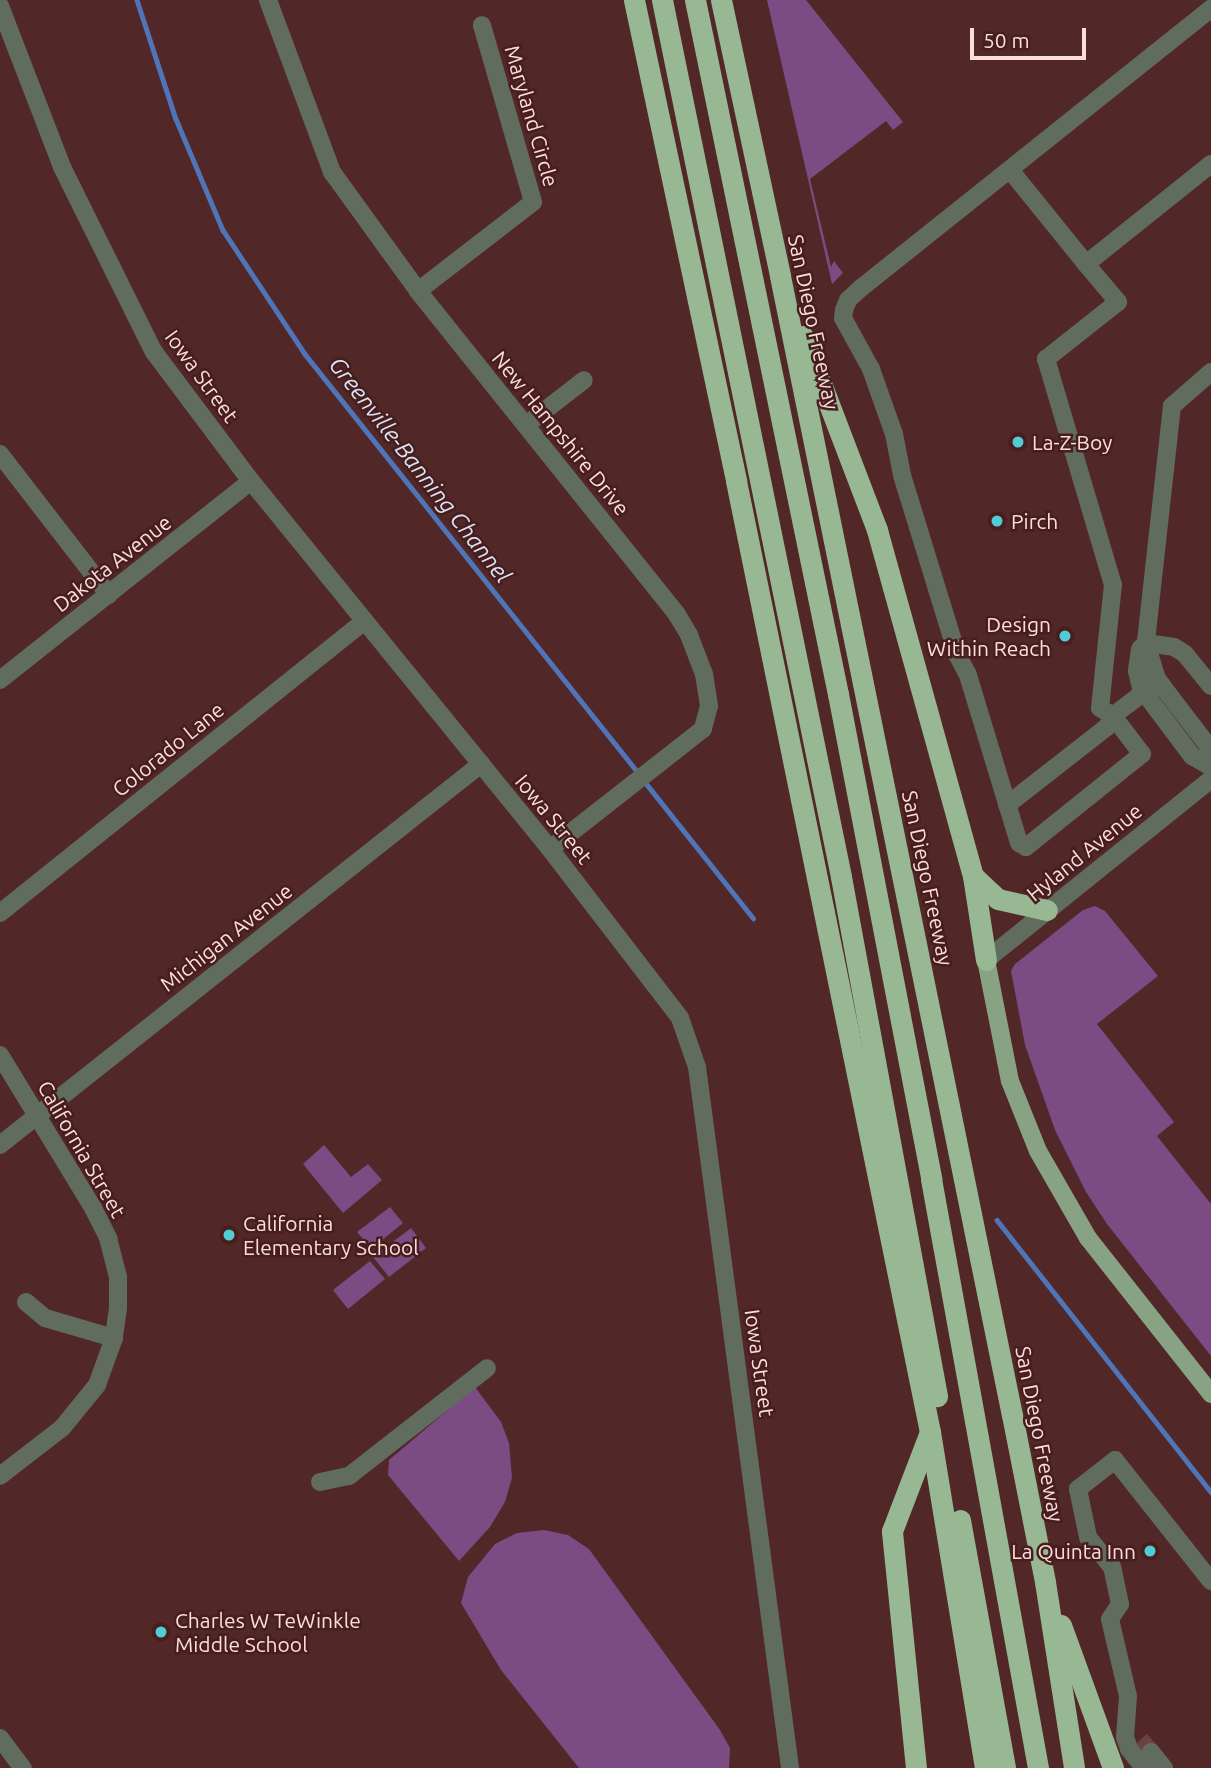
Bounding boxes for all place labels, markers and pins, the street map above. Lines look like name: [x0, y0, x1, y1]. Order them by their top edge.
place label: La-Z-Boy: [1032, 429, 1112, 455]
marker: La-Z-Boy: [1010, 434, 1026, 450]
place label: Pirch: [1011, 508, 1058, 534]
marker: Pirch: [989, 513, 1005, 529]
place label: Design Within Reach: [927, 611, 1051, 661]
marker: Design Within Reach: [1057, 628, 1073, 644]
place label: California Elementary School: [243, 1210, 419, 1260]
marker: California Elementary School: [221, 1227, 237, 1243]
place label: La Quinta Inn: [1011, 1538, 1136, 1564]
marker: La Quinta Inn: [1142, 1543, 1158, 1559]
place label: Charles W TeWinkle Middle School: [175, 1607, 361, 1657]
marker: Charles W TeWinkle Middle School: [153, 1624, 169, 1640]

